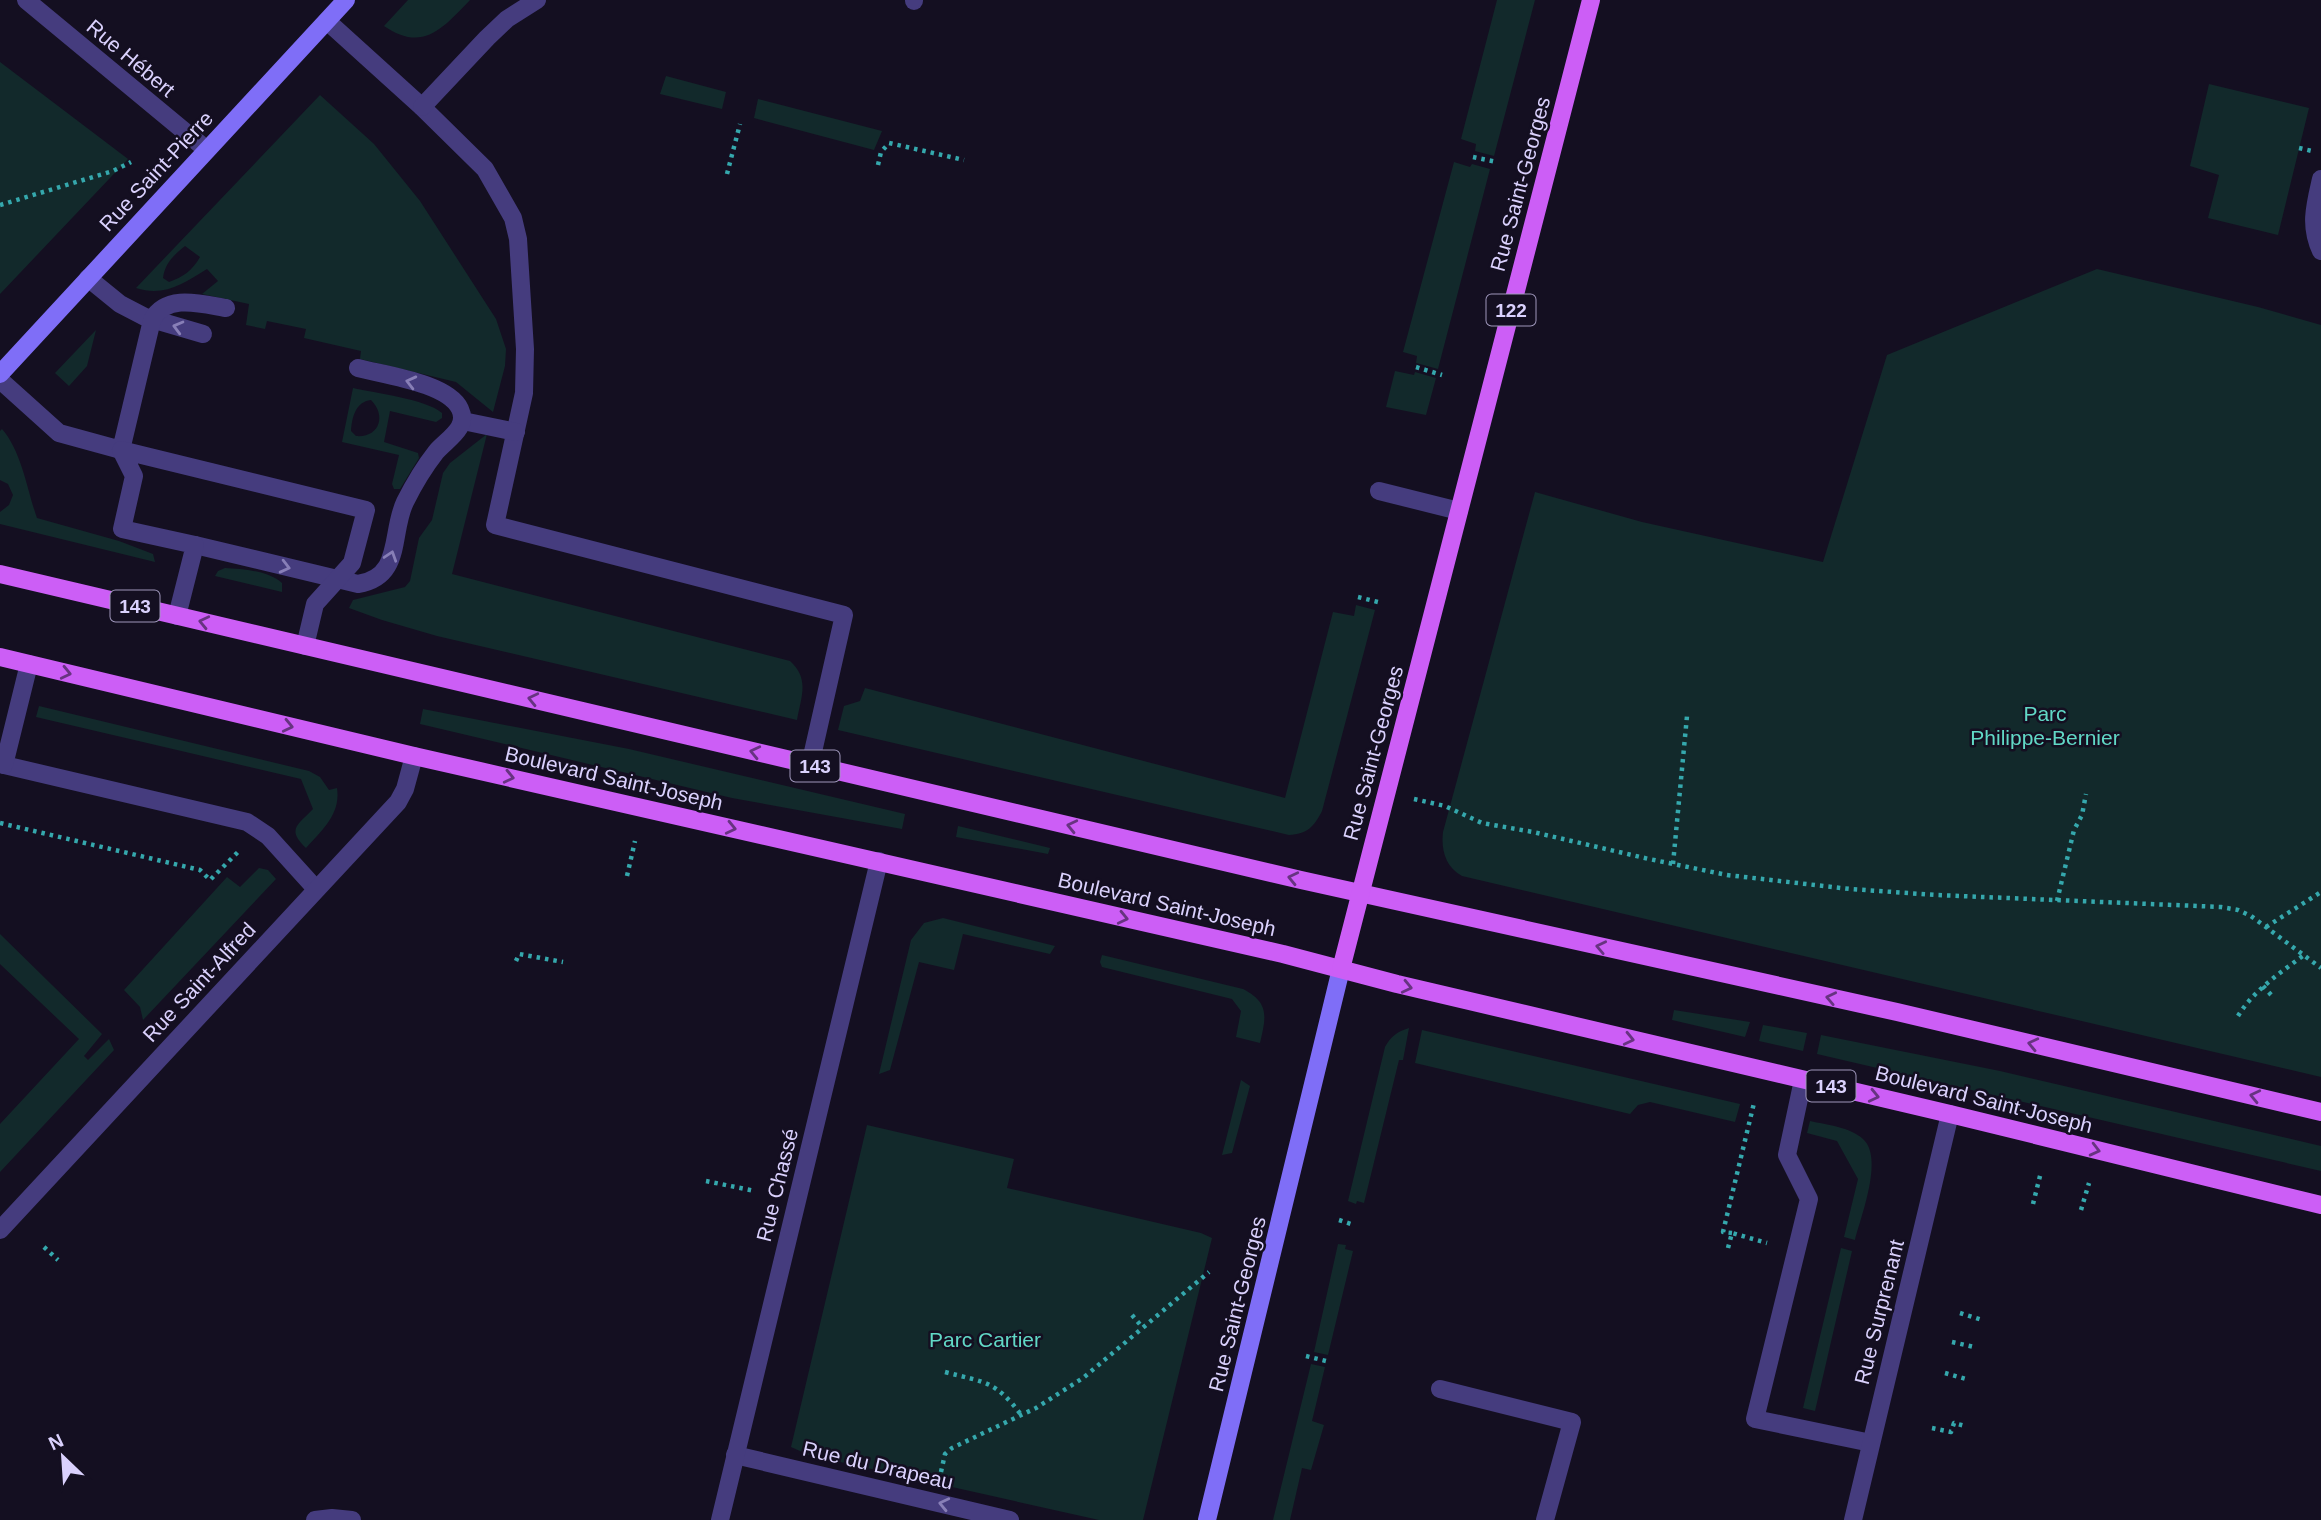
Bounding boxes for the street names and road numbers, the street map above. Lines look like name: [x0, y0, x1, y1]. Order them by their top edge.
street label: Rue Hébert: [82, 15, 180, 101]
street label: Rue Saint-Georges: [1486, 94, 1554, 274]
street label: Rue Saint-Pierre: [95, 106, 217, 236]
road number: 122: [1486, 294, 1536, 326]
road number: 143: [110, 590, 160, 622]
street label: Rue Saint-Georges: [1339, 663, 1407, 843]
street label: Boulevard Saint-Joseph: [503, 742, 725, 814]
road number: 143: [790, 750, 840, 782]
street label: Boulevard Saint-Joseph: [1056, 868, 1278, 940]
street label: Rue Saint-Alfred: [138, 918, 260, 1046]
street label: Boulevard Saint-Joseph: [1873, 1061, 2095, 1137]
road number: 143: [1806, 1070, 1856, 1102]
street label: Rue Chassé: [752, 1126, 802, 1244]
street label: Rue Saint-Georges: [1204, 1214, 1270, 1394]
street label: Rue Surprenant: [1850, 1237, 1908, 1387]
street label: Rue du Drapeau: [800, 1436, 956, 1494]

